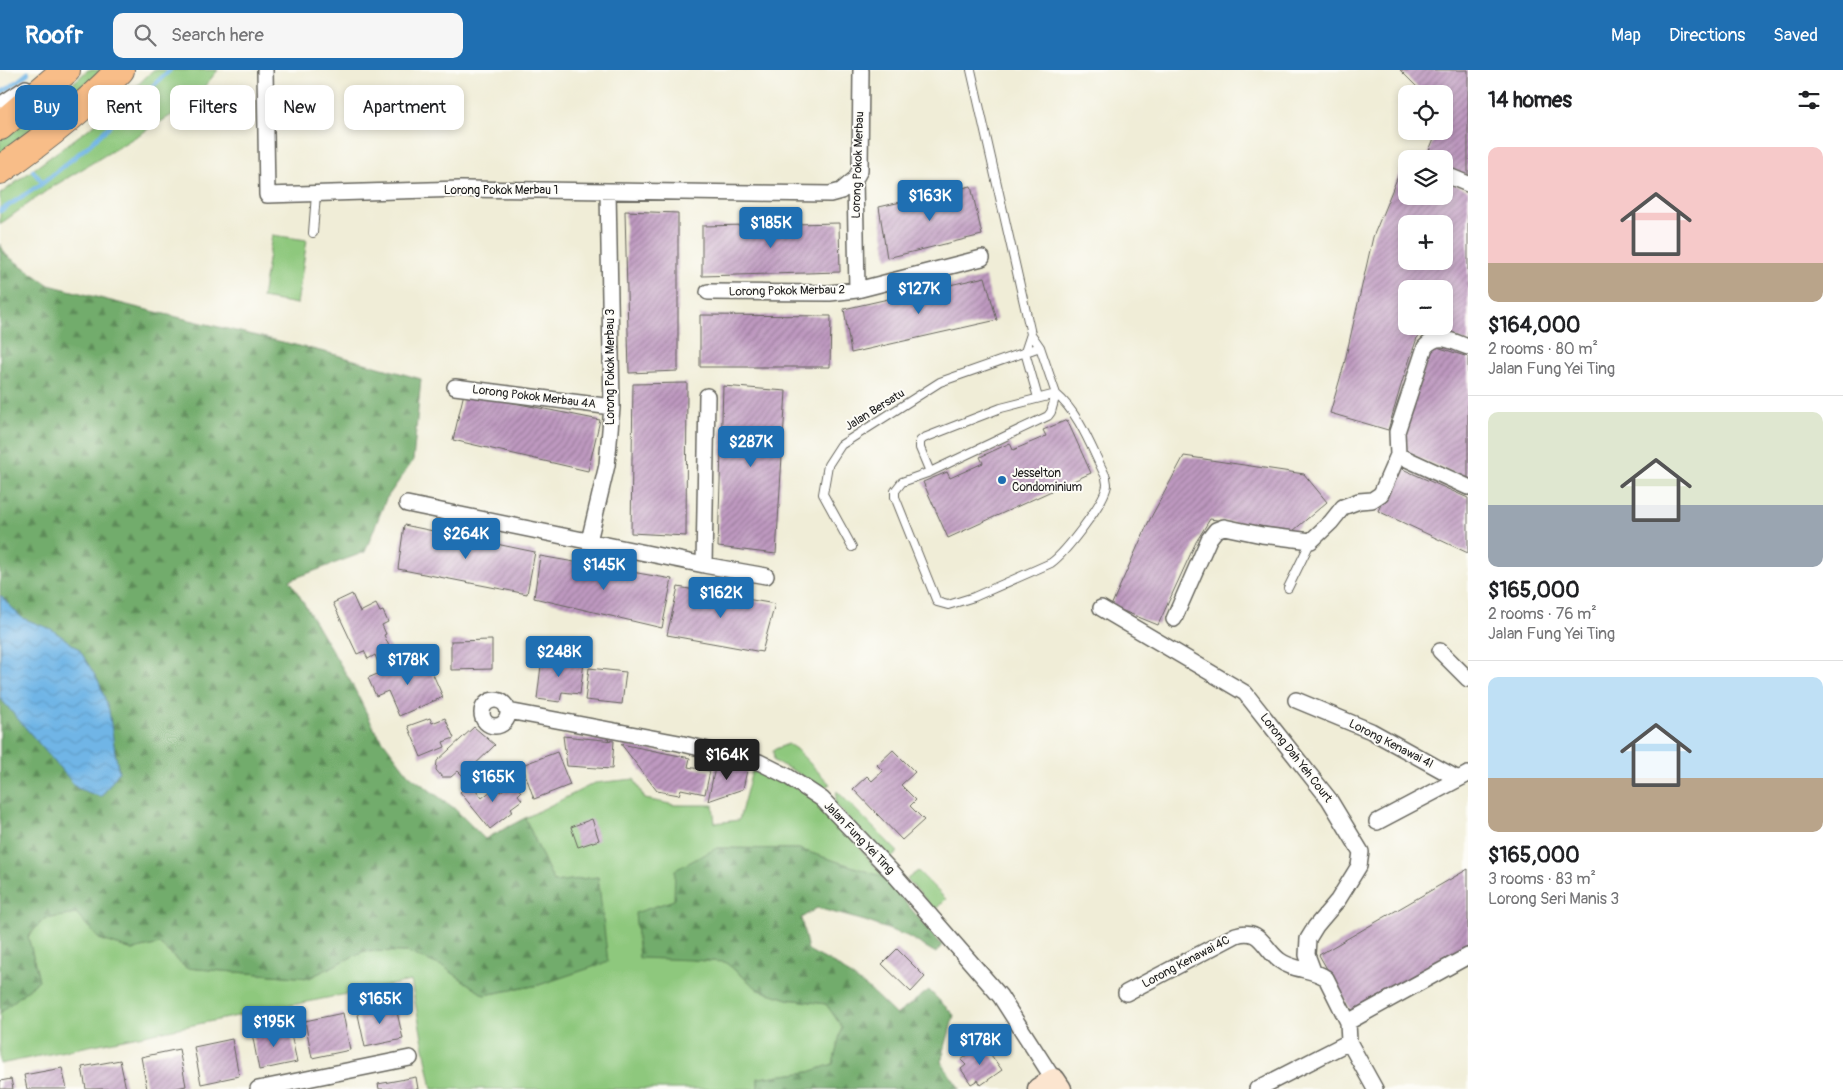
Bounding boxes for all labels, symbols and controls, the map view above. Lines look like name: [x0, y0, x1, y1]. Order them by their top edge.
search box: [113, 13, 463, 58]
text: Roofr: [25, 21, 83, 50]
icon: search: [131, 21, 159, 49]
text: Search here: [171, 23, 264, 47]
text: Map: [1611, 24, 1641, 47]
text: Directions: [1669, 24, 1745, 47]
text: Saved: [1773, 24, 1818, 47]
chip: Buy: [15, 85, 78, 130]
chip: Rent: [88, 85, 160, 130]
chip: Filters: [170, 85, 255, 130]
chip: New: [265, 85, 334, 130]
chip: Apartment: [344, 85, 464, 130]
map controls: [1398, 85, 1453, 335]
button: locate: [1398, 85, 1453, 140]
icon: filters: [1795, 86, 1823, 114]
text: 14 homes: [1488, 87, 1572, 114]
street label: Lorong Pokok Merbau: [849, 111, 867, 219]
button: layers: [1398, 150, 1453, 205]
icon: home: [1611, 179, 1701, 269]
pin: $163K: [895, 180, 965, 222]
street label: Lorong Pokok Merbau 1: [444, 183, 558, 198]
text: $163K: [909, 186, 951, 206]
pin: $185K: [736, 206, 806, 249]
text: $185K: [750, 213, 792, 233]
button: +: [1398, 215, 1453, 270]
pin: $127K: [884, 272, 954, 315]
text: $127K: [898, 279, 940, 299]
button: −: [1398, 280, 1453, 335]
street label: Lorong Pokok Merbau 2: [729, 282, 846, 300]
street label: Lorong Pokok Merbau 3: [603, 308, 618, 425]
text: $164,000: [1488, 312, 1580, 339]
text: 2 rooms · 80 m²: [1488, 339, 1598, 359]
text: Jalan Fung Yei Ting: [1488, 359, 1615, 379]
street label: Lorong Pokok Merbau 4A: [471, 382, 597, 412]
street label: Jalan Bersatu: [843, 386, 907, 434]
pin: $287K: [716, 426, 786, 468]
text: $287K: [729, 432, 773, 452]
icon: home: [1611, 445, 1701, 535]
place label: Jesselton Condominium: [1012, 466, 1083, 495]
marker: Jesselton Condominium: [996, 474, 1008, 486]
pin: $264K: [431, 518, 501, 560]
text: $264K: [443, 524, 489, 544]
pin: $145K: [569, 548, 639, 591]
text: $145K: [583, 555, 625, 575]
pin: $162K: [686, 576, 756, 619]
text: $165,000: [1488, 577, 1580, 604]
text: $162K: [700, 583, 742, 603]
text: 2 rooms · 76 m²: [1488, 604, 1597, 624]
text: Jalan Fung Yei Ting: [1488, 624, 1615, 644]
pin: $248K: [524, 636, 594, 678]
text: $248K: [537, 642, 581, 662]
pin: $178K: [373, 644, 443, 686]
text: $178K: [387, 650, 429, 670]
street label: Lorong Dah Yeh Court: [1256, 710, 1336, 806]
icon: home: [1611, 710, 1701, 800]
street label: Lorong Kenawai 4I: [1346, 716, 1436, 772]
pin: $164K: [692, 738, 762, 781]
text: $164K: [705, 745, 749, 765]
pin: $165K: [458, 760, 528, 803]
text: $165K: [472, 767, 514, 787]
street label: Jalan Fung Yei Ting: [821, 799, 897, 877]
text: $165,000: [1488, 842, 1580, 869]
text: 3 rooms · 83 m²: [1488, 869, 1596, 889]
text: Lorong Seri Manis 3: [1488, 889, 1619, 909]
street label: Lorong Kenawai 4C: [1140, 933, 1232, 991]
pin: $165K: [345, 982, 415, 1025]
text: $165K: [359, 989, 401, 1009]
pin: $195K: [239, 1006, 309, 1048]
text: $195K: [253, 1012, 295, 1032]
pin: $178K: [945, 1024, 1015, 1066]
text: $178K: [959, 1030, 1001, 1050]

